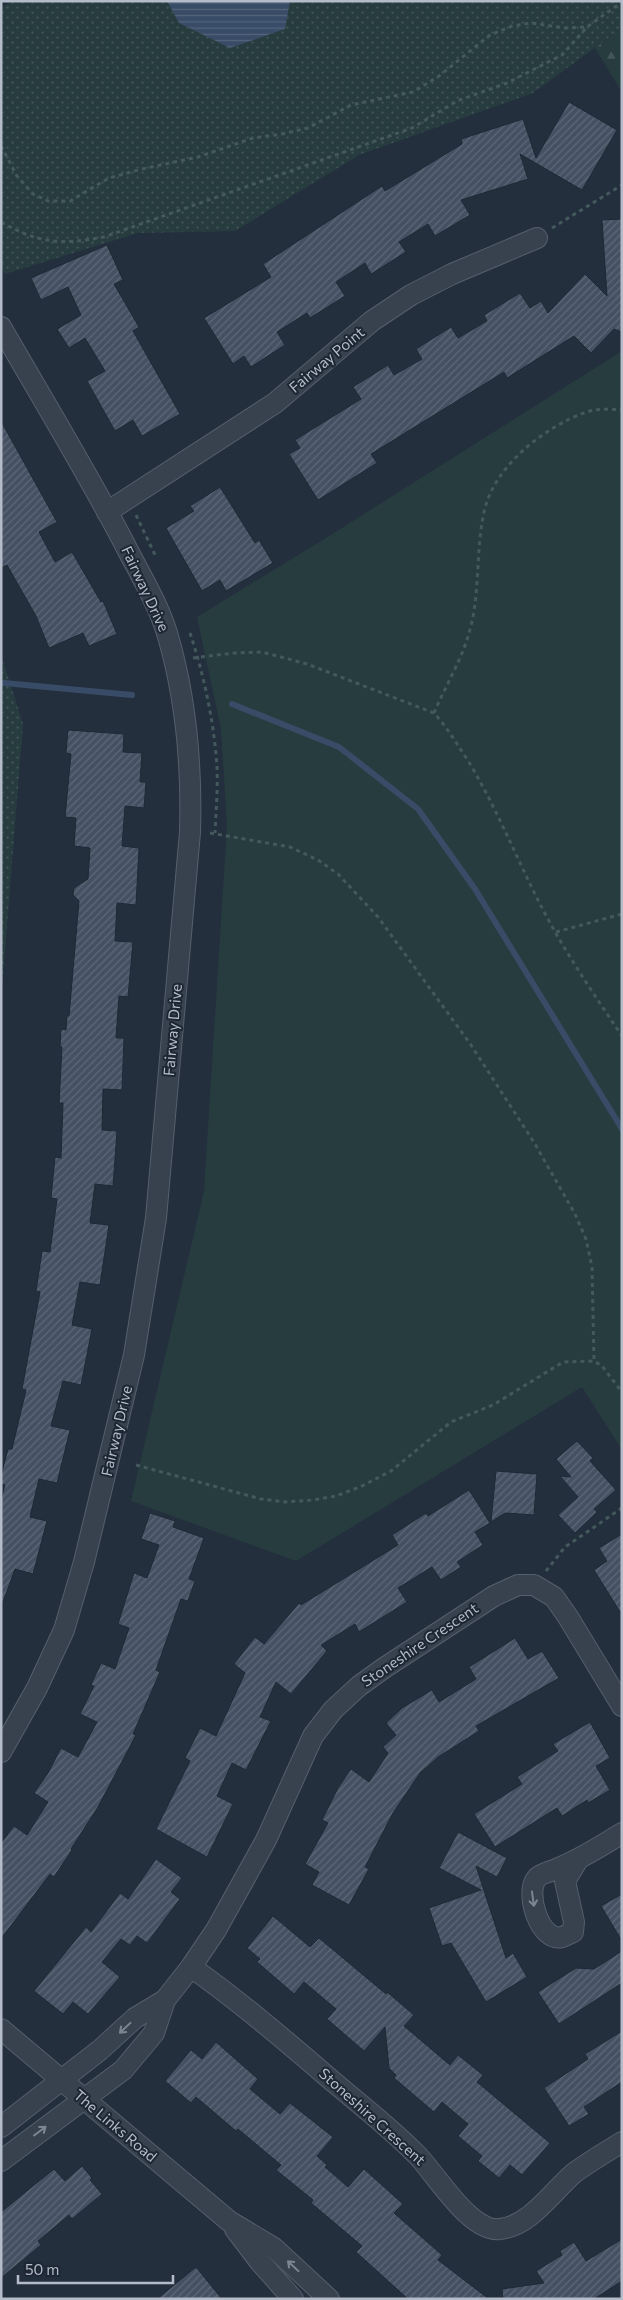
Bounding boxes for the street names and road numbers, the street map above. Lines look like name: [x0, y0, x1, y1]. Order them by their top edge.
street label: Fairway Point: [285, 322, 368, 396]
street label: Fairway Drive: [118, 543, 174, 634]
street label: Fairway Drive: [159, 983, 185, 1077]
street label: Fairway Drive: [97, 1384, 135, 1478]
street label: Stoneshire Crescent: [358, 1598, 481, 1690]
street label: Stoneshire Crescent: [316, 2064, 430, 2169]
street label: The Links Road: [70, 2085, 161, 2165]

